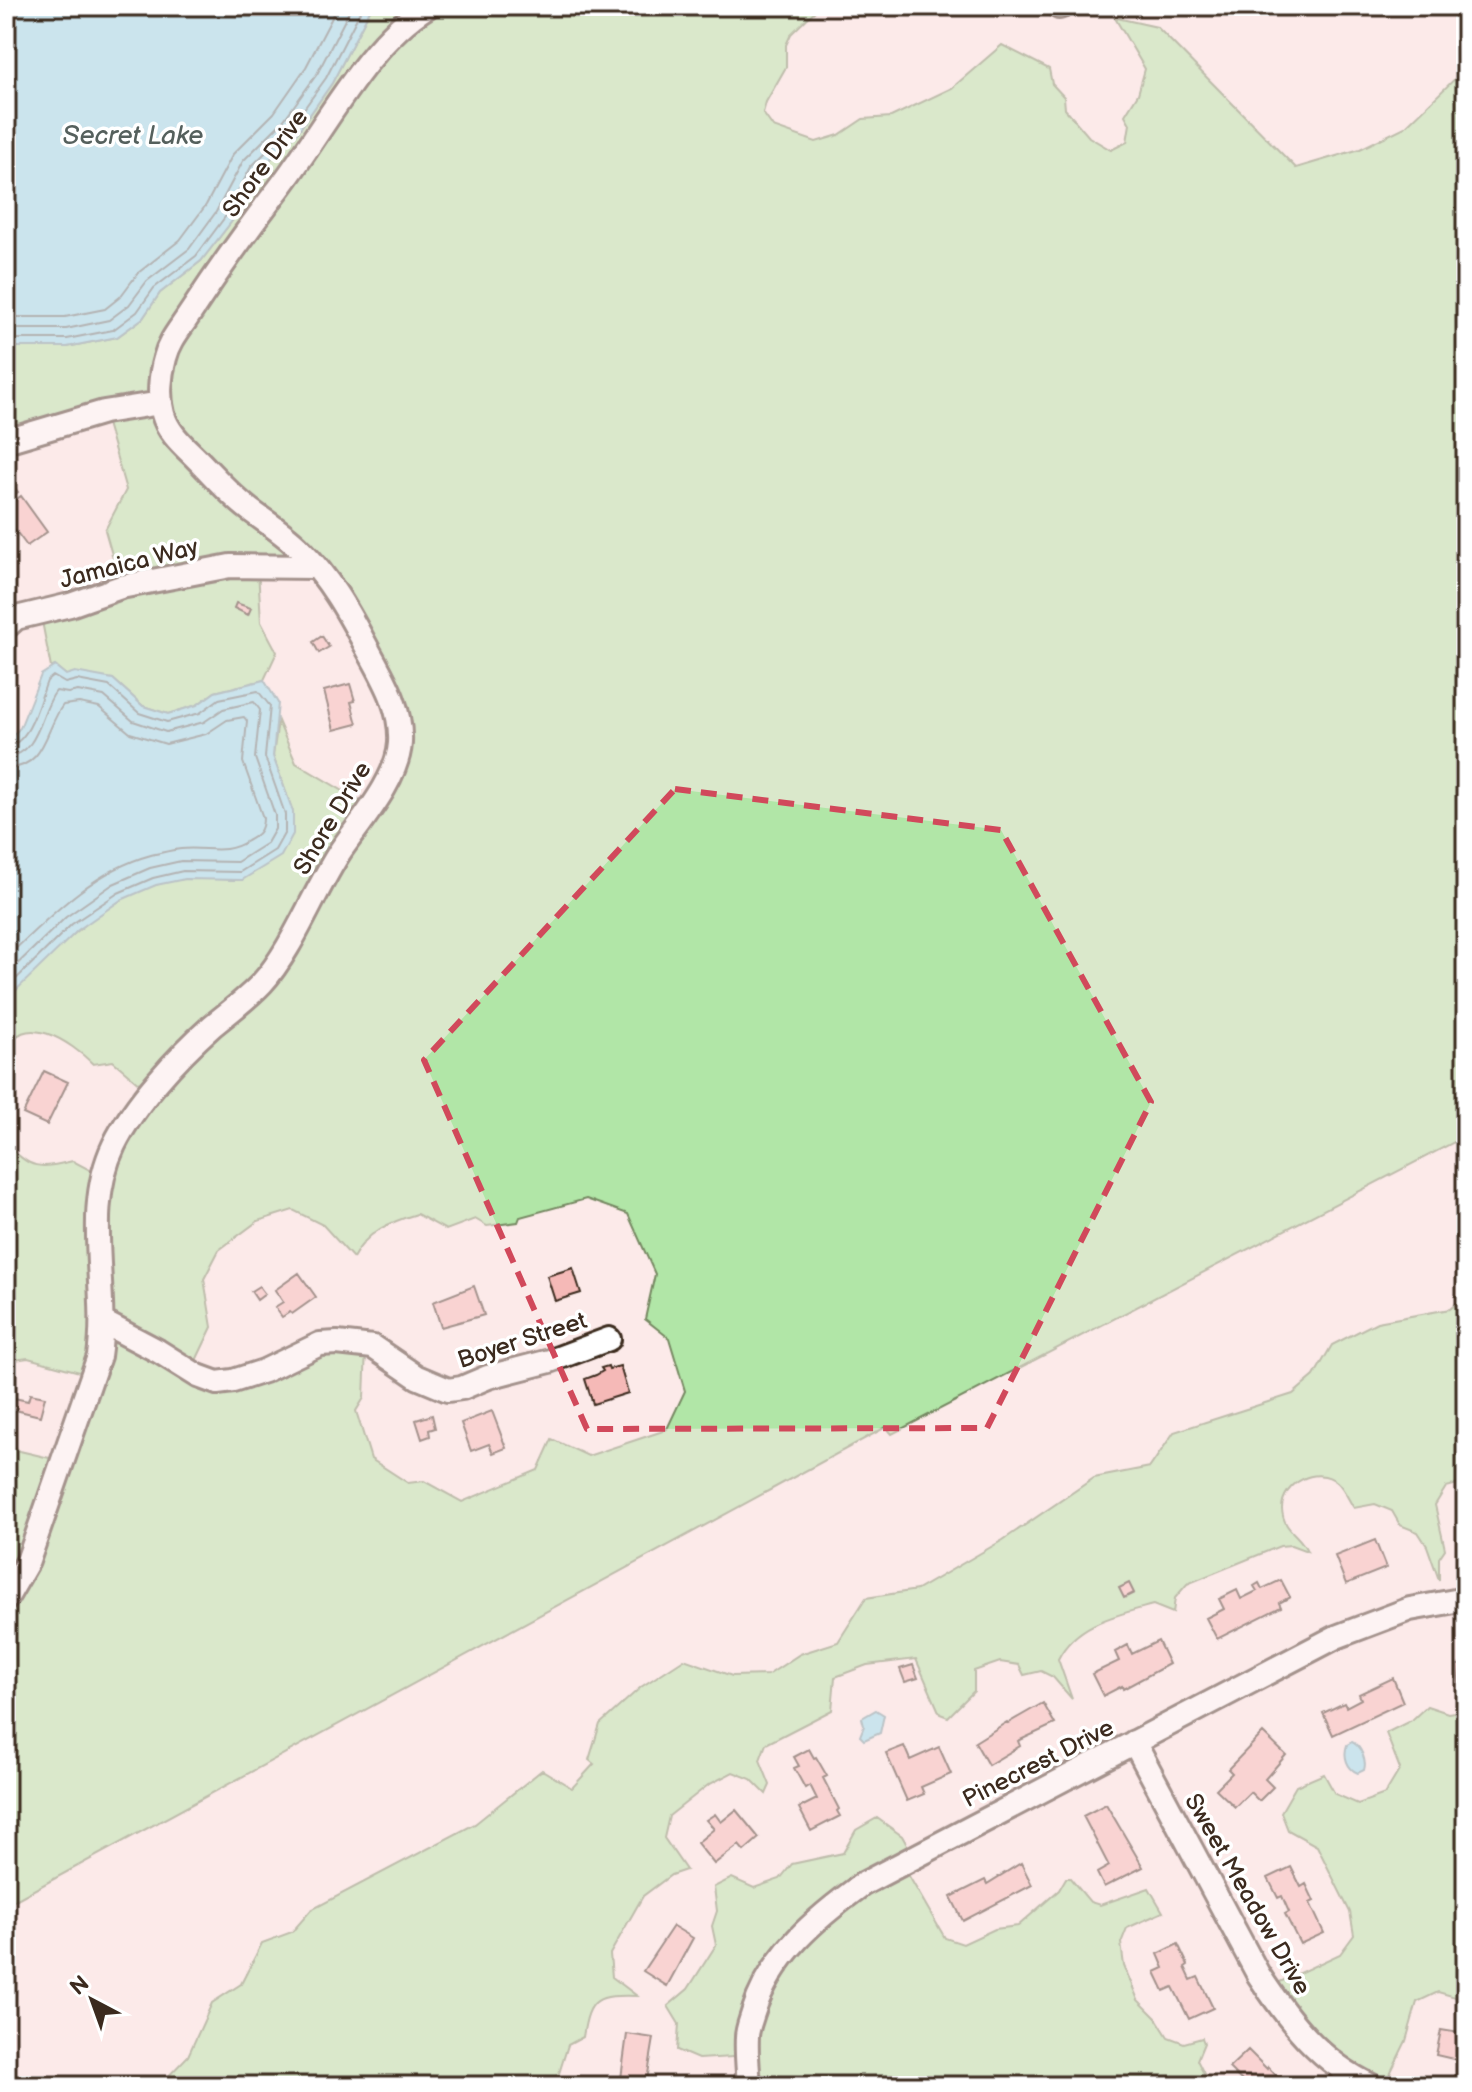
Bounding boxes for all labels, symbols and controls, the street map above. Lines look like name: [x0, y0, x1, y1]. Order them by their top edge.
street label: Shore Drive: [216, 103, 314, 223]
water label: Secret Lake: [63, 121, 203, 152]
street label: Jamaica Way: [57, 532, 201, 595]
street label: Shore Drive: [287, 756, 377, 880]
street label: Boyer Street: [454, 1306, 591, 1375]
street label: Pinecrest Drive: [958, 1713, 1119, 1814]
street label: Sweet Meadow Drive: [1178, 1788, 1317, 2000]
north arrow: [52, 1960, 132, 2040]
text: N: [65, 1970, 95, 2002]

